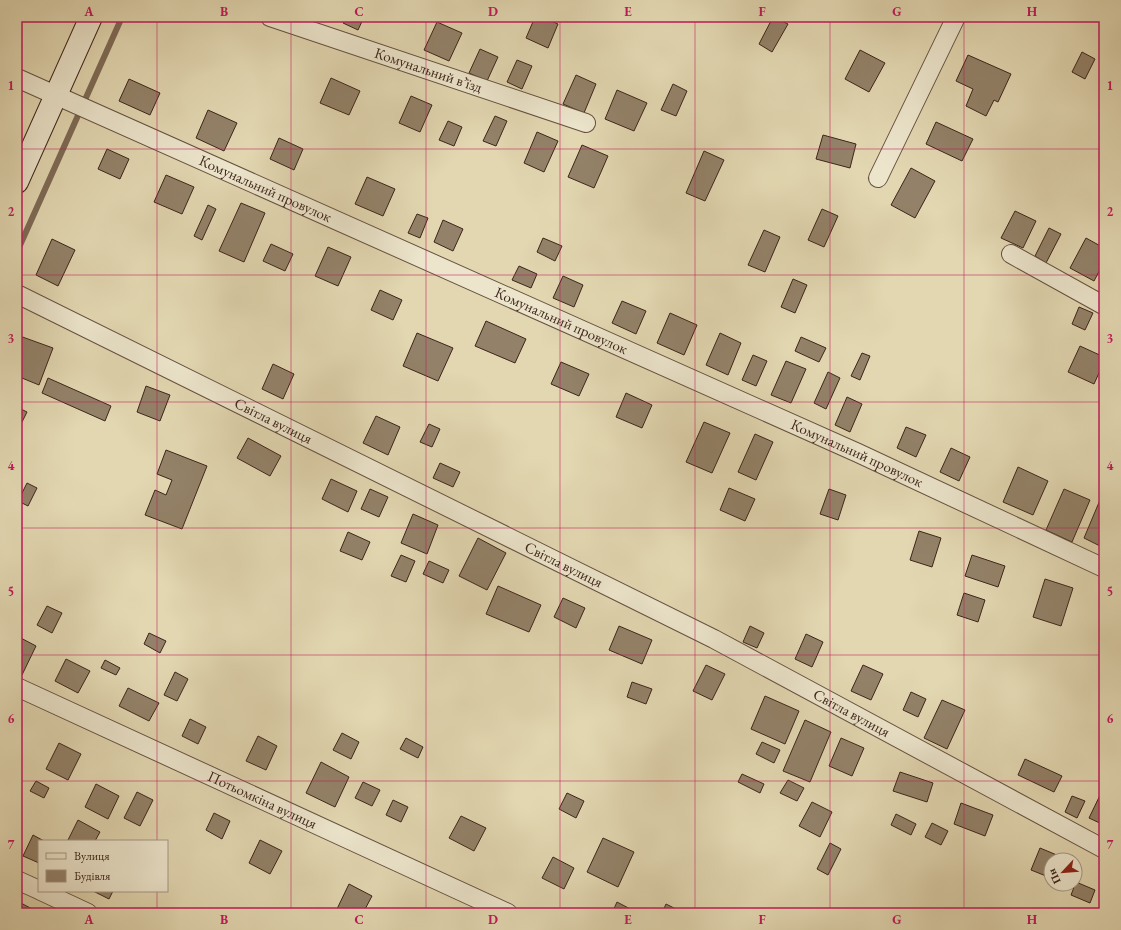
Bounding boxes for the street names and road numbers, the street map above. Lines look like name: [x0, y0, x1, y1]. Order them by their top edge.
street label: Комунальний в’їзд: [372, 43, 485, 97]
street label: Комунальний провулок: [196, 150, 335, 226]
street label: Комунальний провулок: [492, 282, 631, 358]
street label: Світла вулиця: [231, 393, 316, 448]
street label: Комунальний провулок: [788, 414, 926, 491]
street label: Світла вулиця: [522, 537, 606, 592]
street label: Світла вулиця: [810, 684, 894, 741]
street label: Потьомкіна вулиця: [205, 766, 320, 833]

